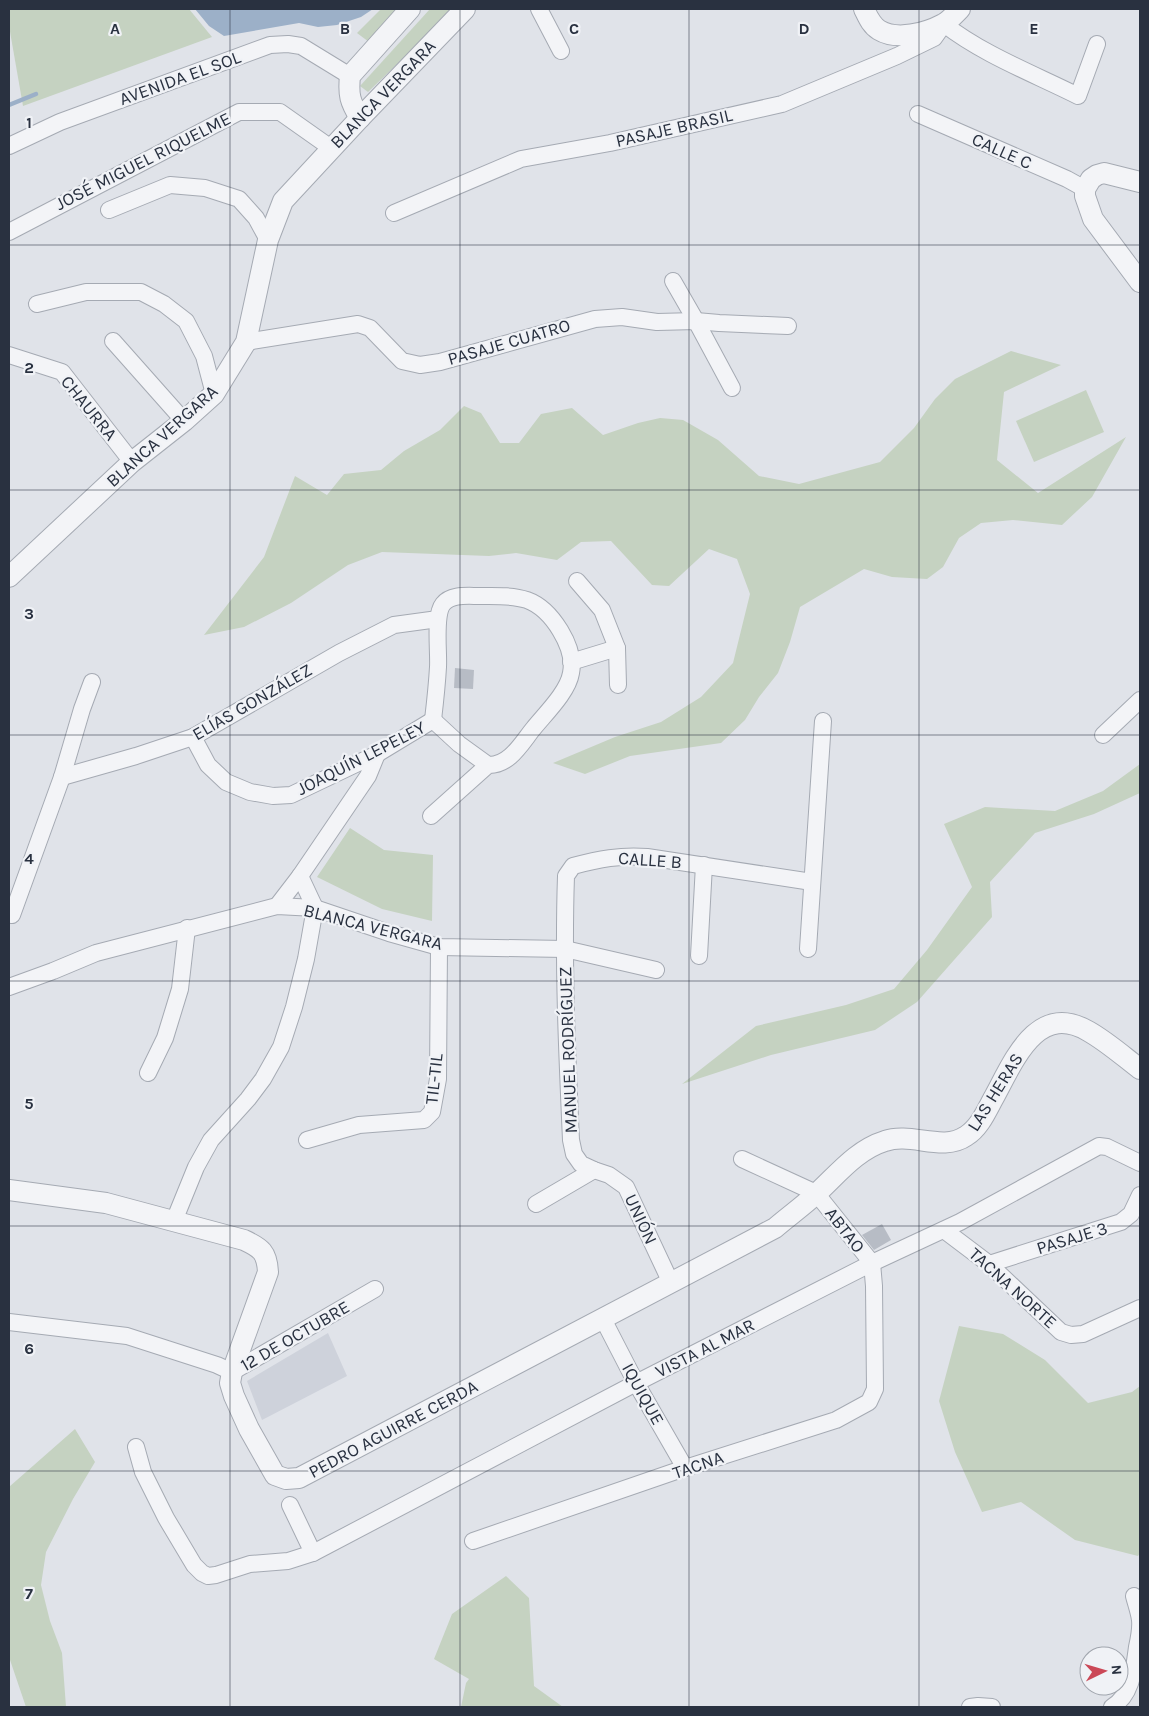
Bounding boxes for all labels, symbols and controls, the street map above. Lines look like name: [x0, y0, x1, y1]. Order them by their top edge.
text: A: [110, 19, 120, 38]
text: B: [340, 19, 350, 38]
text: C: [569, 19, 579, 38]
text: D: [799, 19, 810, 38]
text: E: [1029, 19, 1039, 38]
street label: BLANCA VERGARA: [326, 35, 440, 153]
street label: AVENIDA EL SOL: [116, 46, 244, 110]
street label: PASAJE BRASIL: [613, 104, 735, 152]
street label: JOSÉ MIGUEL RIQUELME: [51, 106, 234, 215]
text: 1: [26, 113, 32, 132]
street label: CALLE C: [968, 128, 1036, 174]
street label: PASAJE CUATRO: [445, 314, 573, 370]
text: 2: [24, 358, 34, 377]
street label: CHAURRA: [56, 371, 122, 445]
street label: BLANCA VERGARA: [102, 380, 222, 492]
text: 3: [24, 604, 34, 623]
street label: ELÍAS GONZÁLEZ: [188, 658, 316, 745]
street label: JOAQUÍN LEPELEY: [293, 715, 429, 800]
street label: CALLE B: [617, 847, 683, 873]
text: 4: [24, 849, 34, 868]
street label: BLANCA VERGARA: [301, 899, 445, 955]
street label: MANUEL RODRÍGUEZ: [553, 966, 582, 1134]
street label: LAS HERAS: [962, 1049, 1028, 1135]
street label: TIL-TIL: [420, 1052, 448, 1106]
text: 5: [24, 1094, 34, 1113]
street label: UNIÓN: [620, 1190, 663, 1248]
street label: ABTAO: [820, 1203, 870, 1257]
street label: PASAJE 3: [1034, 1217, 1110, 1259]
street label: TACNA NORTE: [965, 1243, 1061, 1333]
street label: 12 DE OCTUBRE: [236, 1296, 354, 1376]
street label: VISTA AL MAR: [652, 1314, 758, 1382]
text: 6: [24, 1339, 34, 1358]
street label: IQUIQUE: [617, 1359, 669, 1429]
street label: PEDRO AGUIRRE CERDA: [305, 1375, 481, 1483]
street label: TACNA: [670, 1446, 726, 1484]
text: 7: [25, 1584, 33, 1603]
north arrow: [1079, 1646, 1129, 1696]
text: N: [1108, 1664, 1125, 1676]

